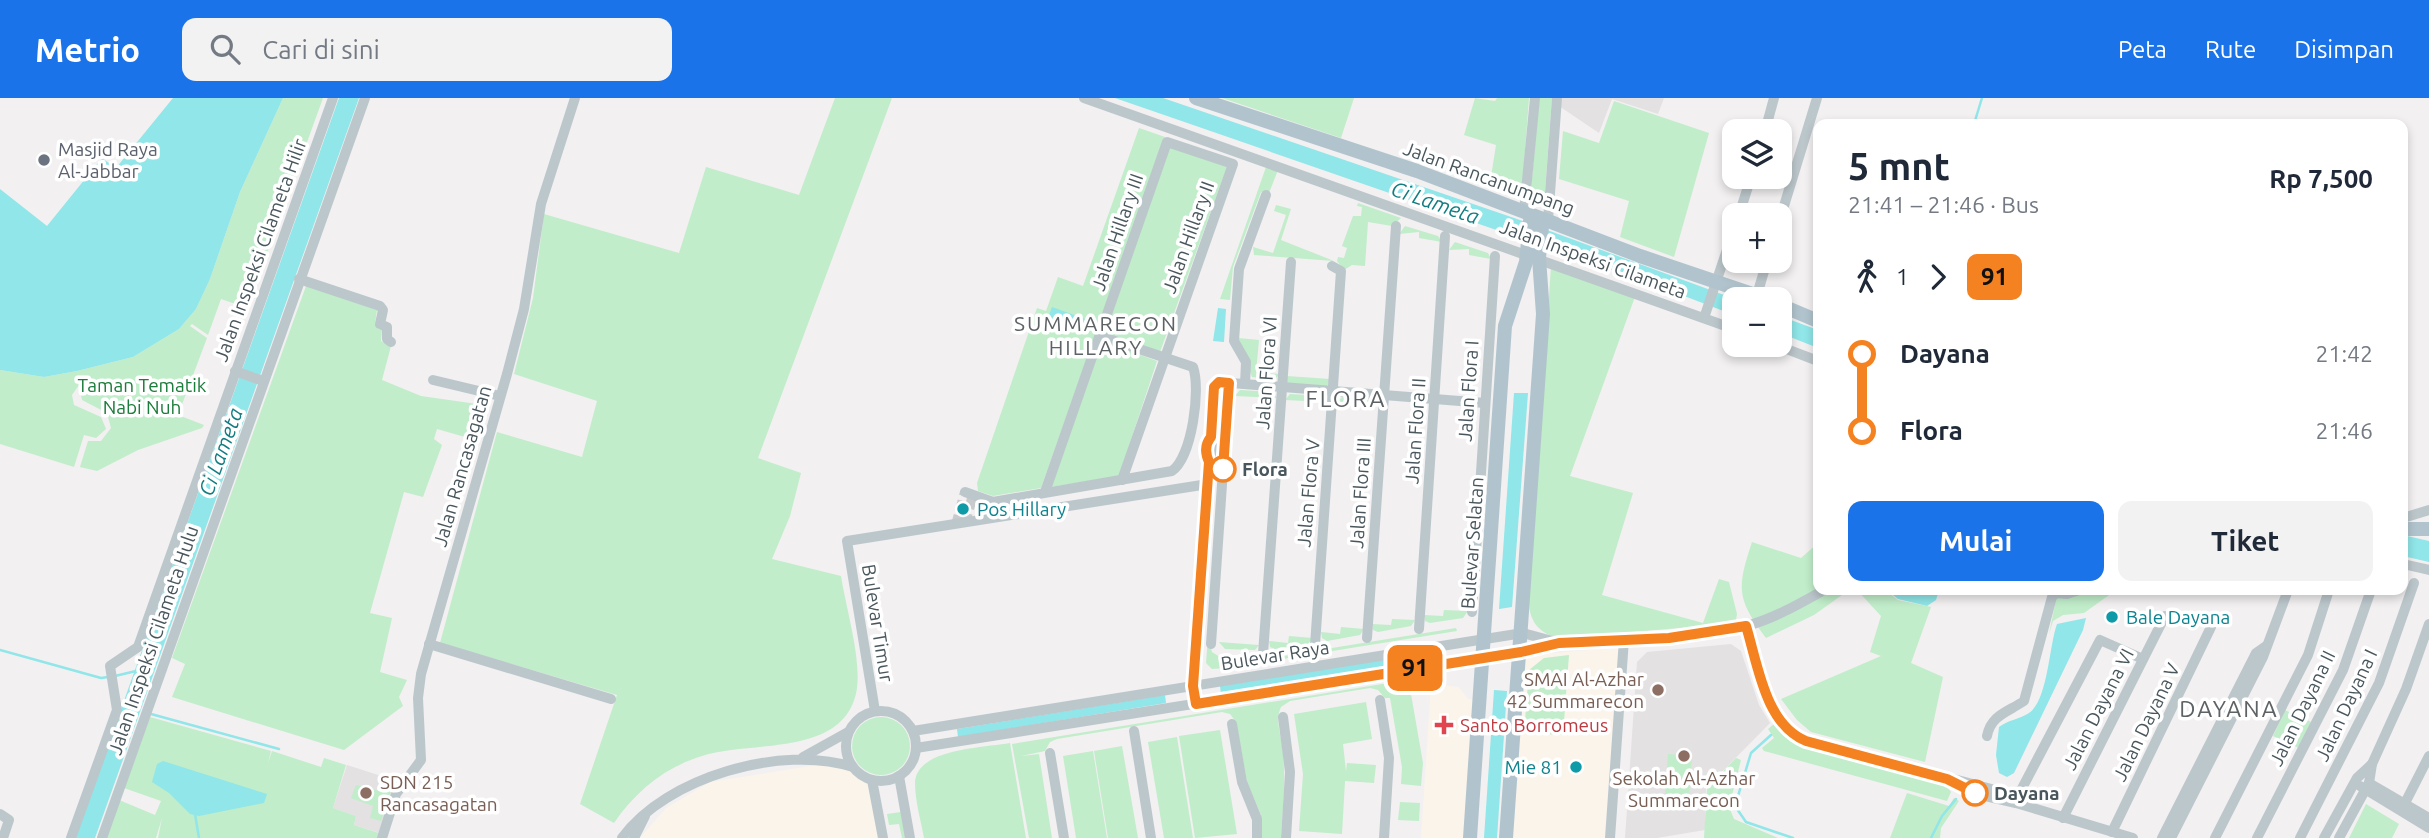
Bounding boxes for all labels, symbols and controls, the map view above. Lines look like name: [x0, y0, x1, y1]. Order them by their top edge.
search box: [182, 18, 672, 81]
icon: search: [206, 30, 244, 68]
text: Metrio: [35, 31, 140, 68]
text: Cari di sini: [262, 35, 380, 64]
text: Peta: [2118, 36, 2167, 63]
text: Rute: [2205, 36, 2256, 63]
text: Disimpan: [2294, 36, 2394, 63]
map controls: [1722, 119, 1792, 357]
button: layers: [1722, 119, 1792, 189]
street label: Jalan Inspeksi Cilameta Hilir: [209, 136, 311, 364]
street label: Jalan Rancanumpang: [1400, 137, 1578, 219]
place label: Masjid Raya Al-Jabbar: [58, 138, 158, 182]
text: 5 mnt: [1848, 145, 1950, 187]
marker: Masjid Raya Al-Jabbar: [36, 152, 52, 168]
text: Rp 7,500: [2269, 164, 2373, 193]
street label: Jalan Hillary III: [1087, 171, 1147, 293]
water label: Ci Lameta: [1388, 176, 1483, 228]
street label: Jalan Hillary II: [1158, 178, 1218, 296]
text: 21:41 – 21:46 · Bus: [1848, 192, 2039, 217]
button: +: [1722, 203, 1792, 273]
street label: Jalan Inspeksi Cilameta: [1497, 215, 1689, 303]
icon: walk: [1848, 258, 1886, 296]
icon: forward: [1919, 258, 1957, 296]
text: 91: [1981, 263, 2008, 290]
text: 1: [1896, 264, 1909, 289]
button: −: [1722, 287, 1792, 357]
district label: SUMMARECON HILLARY: [1014, 311, 1178, 359]
street label: Jalan Flora VI: [1251, 316, 1281, 430]
text: Dayana: [1900, 339, 1990, 368]
street label: Jalan Flora I: [1453, 340, 1483, 442]
text: 21:42: [2315, 341, 2373, 366]
park label: Taman Tematik Nabi Nuh: [78, 374, 207, 418]
street label: Jalan Flora II: [1400, 377, 1430, 485]
street label: Jalan Rancasagatan: [428, 383, 496, 549]
district label: FLORA: [1306, 386, 1386, 411]
water label: Ci Lameta: [193, 404, 247, 499]
text: Flora: [1900, 416, 1963, 445]
text: 21:46: [2315, 418, 2373, 443]
street label: Jalan Flora III: [1345, 437, 1375, 549]
street label: Jalan Flora V: [1292, 438, 1324, 548]
marker: Flora: [1210, 456, 1236, 482]
place label: Flora: [1242, 458, 1288, 480]
street label: Bulevar Selatan: [1456, 476, 1488, 610]
place label: Pos Hillary: [977, 498, 1066, 520]
marker: Pos Hillary: [955, 501, 971, 517]
button: Mulai: [1848, 501, 2104, 581]
button: Tiket: [2118, 501, 2373, 581]
street label: Jalan Inspeksi Cilameta Hulu: [103, 523, 203, 757]
street label: Bulevar Timur: [858, 563, 898, 683]
place label: Bale Dayana: [2126, 606, 2230, 628]
marker: Bale Dayana: [2104, 609, 2120, 625]
street label: Bulevar Raya: [1219, 636, 1331, 674]
line badge: 91: [1384, 645, 1446, 691]
street label: Jalan Dayana VI: [2058, 645, 2138, 773]
street label: Jalan Dayana I: [2310, 646, 2382, 764]
street label: Jalan Dayana II: [2265, 647, 2339, 769]
text: 91: [1401, 654, 1429, 681]
street label: Jalan Dayana V: [2108, 660, 2184, 784]
place label: SMAI Al-Azhar 42 Summarecon: [1506, 668, 1644, 712]
marker: SMAI Al-Azhar 42 Summarecon: [1650, 682, 1666, 698]
district label: DAYANA: [2179, 696, 2279, 721]
place label: Santo Borromeus: [1460, 714, 1608, 736]
marker: Santo Borromeus: [1434, 715, 1454, 735]
marker: Sekolah Al-Azhar Summarecon: [1676, 748, 1692, 764]
place label: Mie 81: [1505, 756, 1562, 778]
marker: Mie 81: [1568, 759, 1584, 775]
place label: Sekolah Al-Azhar Summarecon: [1613, 767, 1755, 811]
place label: SDN 215 Rancasagatan: [380, 771, 498, 815]
marker: Dayana: [1962, 780, 1988, 806]
place label: Dayana: [1994, 782, 2060, 804]
marker: SDN 215 Rancasagatan: [358, 785, 374, 801]

